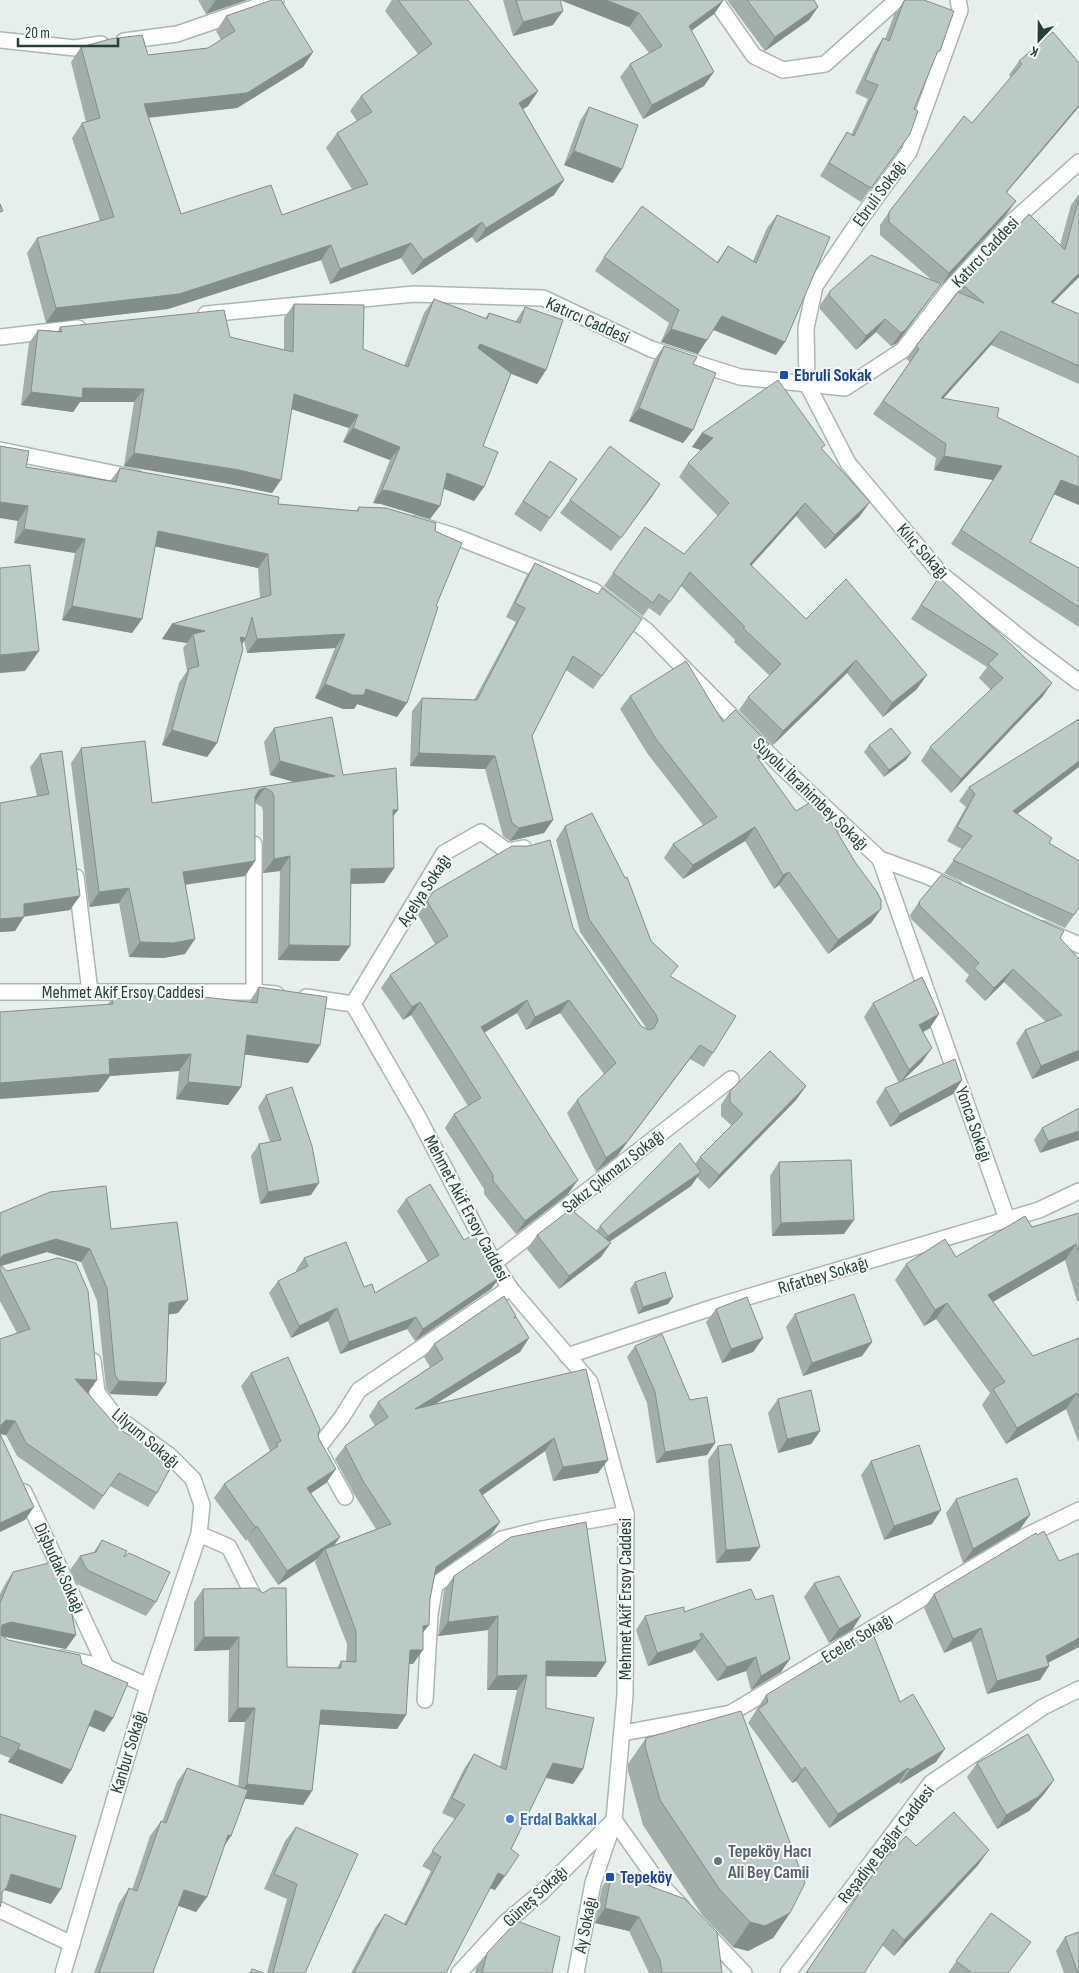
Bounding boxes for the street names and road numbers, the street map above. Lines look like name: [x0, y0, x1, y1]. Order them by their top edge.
street label: Ebruli Sokağı: [848, 156, 911, 231]
street label: Katırcı Caddesi: [947, 212, 1024, 292]
street label: Katırcı Caddesi: [543, 293, 633, 348]
street label: Kılıç Sokağı: [892, 519, 953, 584]
street label: Suyolu İbrahimbey Sokağı: [748, 734, 873, 855]
street label: Açelya Sokağı: [393, 850, 455, 931]
street label: Mehmet Akif Ersoy Caddesi: [42, 982, 204, 1003]
street label: Yonca Sokağı: [951, 1084, 996, 1164]
street label: Sakız Çıkmazı Sokağı: [558, 1125, 669, 1218]
street label: Mehmet Akif Ersoy Caddesi: [419, 1132, 514, 1285]
street label: Rıfatbey Sokağı: [776, 1252, 871, 1299]
street label: Lilyum Sokağı: [108, 1404, 184, 1473]
street label: Mehmet Akif Ersoy Caddesi: [615, 1518, 636, 1680]
street label: Dişbudak Sokağı: [29, 1520, 90, 1617]
street label: Eceler Sokağı: [818, 1609, 897, 1668]
street label: Kanbur Sokağı: [106, 1708, 151, 1796]
street label: Reşadiye Bağlar Caddesi: [834, 1781, 939, 1908]
street label: Güneş Sokağı: [499, 1861, 572, 1931]
street label: Ay Sokağı: [570, 1895, 601, 1956]

